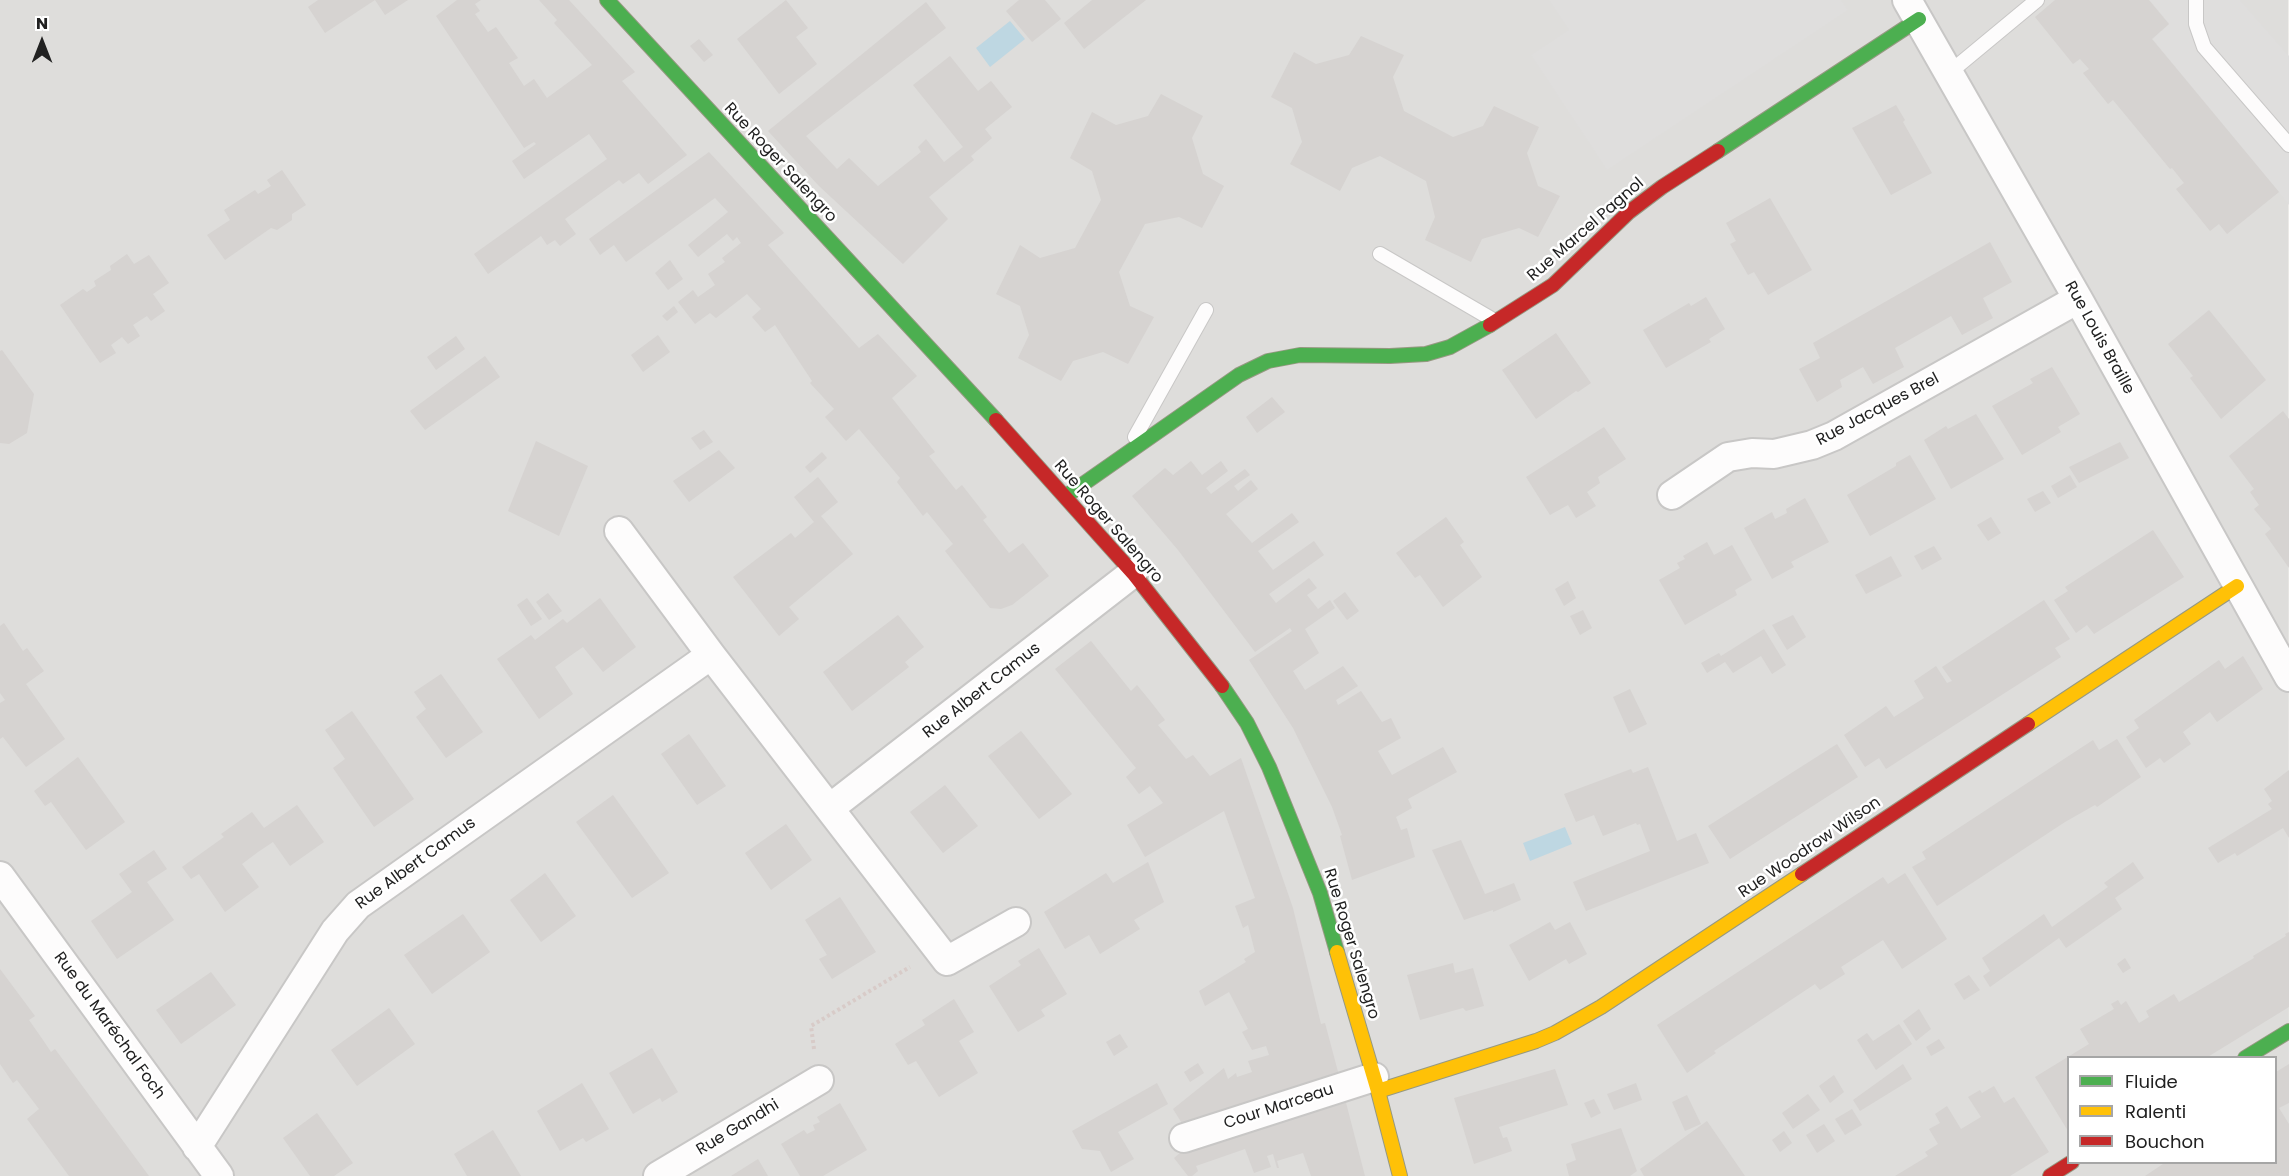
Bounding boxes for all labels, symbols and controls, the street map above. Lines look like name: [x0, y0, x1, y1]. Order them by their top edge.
north arrow: [12, 12, 72, 72]
text: N: [36, 12, 48, 35]
street label: Rue Roger Salengro: [720, 99, 840, 227]
street label: Rue Marcel Pagnol: [1524, 174, 1648, 286]
street label: Rue Louis Braille: [2060, 278, 2138, 398]
street label: Rue Jacques Brel: [1813, 370, 1943, 450]
street label: Rue Roger Salengro: [1049, 457, 1167, 587]
street label: Rue Albert Camus: [919, 639, 1045, 743]
street label: Rue Woodrow Wilson: [1735, 793, 1885, 903]
street label: Rue Albert Camus: [352, 814, 480, 914]
street label: Rue Roger Salengro: [1319, 866, 1383, 1022]
street label: Rue du Maréchal Foch: [49, 949, 169, 1103]
legend: [2067, 1056, 2277, 1164]
text: Fluide: [2125, 1069, 2178, 1094]
street label: Cour Marceau: [1222, 1080, 1336, 1134]
street label: Rue Gandhi: [693, 1096, 783, 1160]
text: Ralenti: [2125, 1099, 2186, 1124]
text: Bouchon: [2125, 1129, 2205, 1154]

